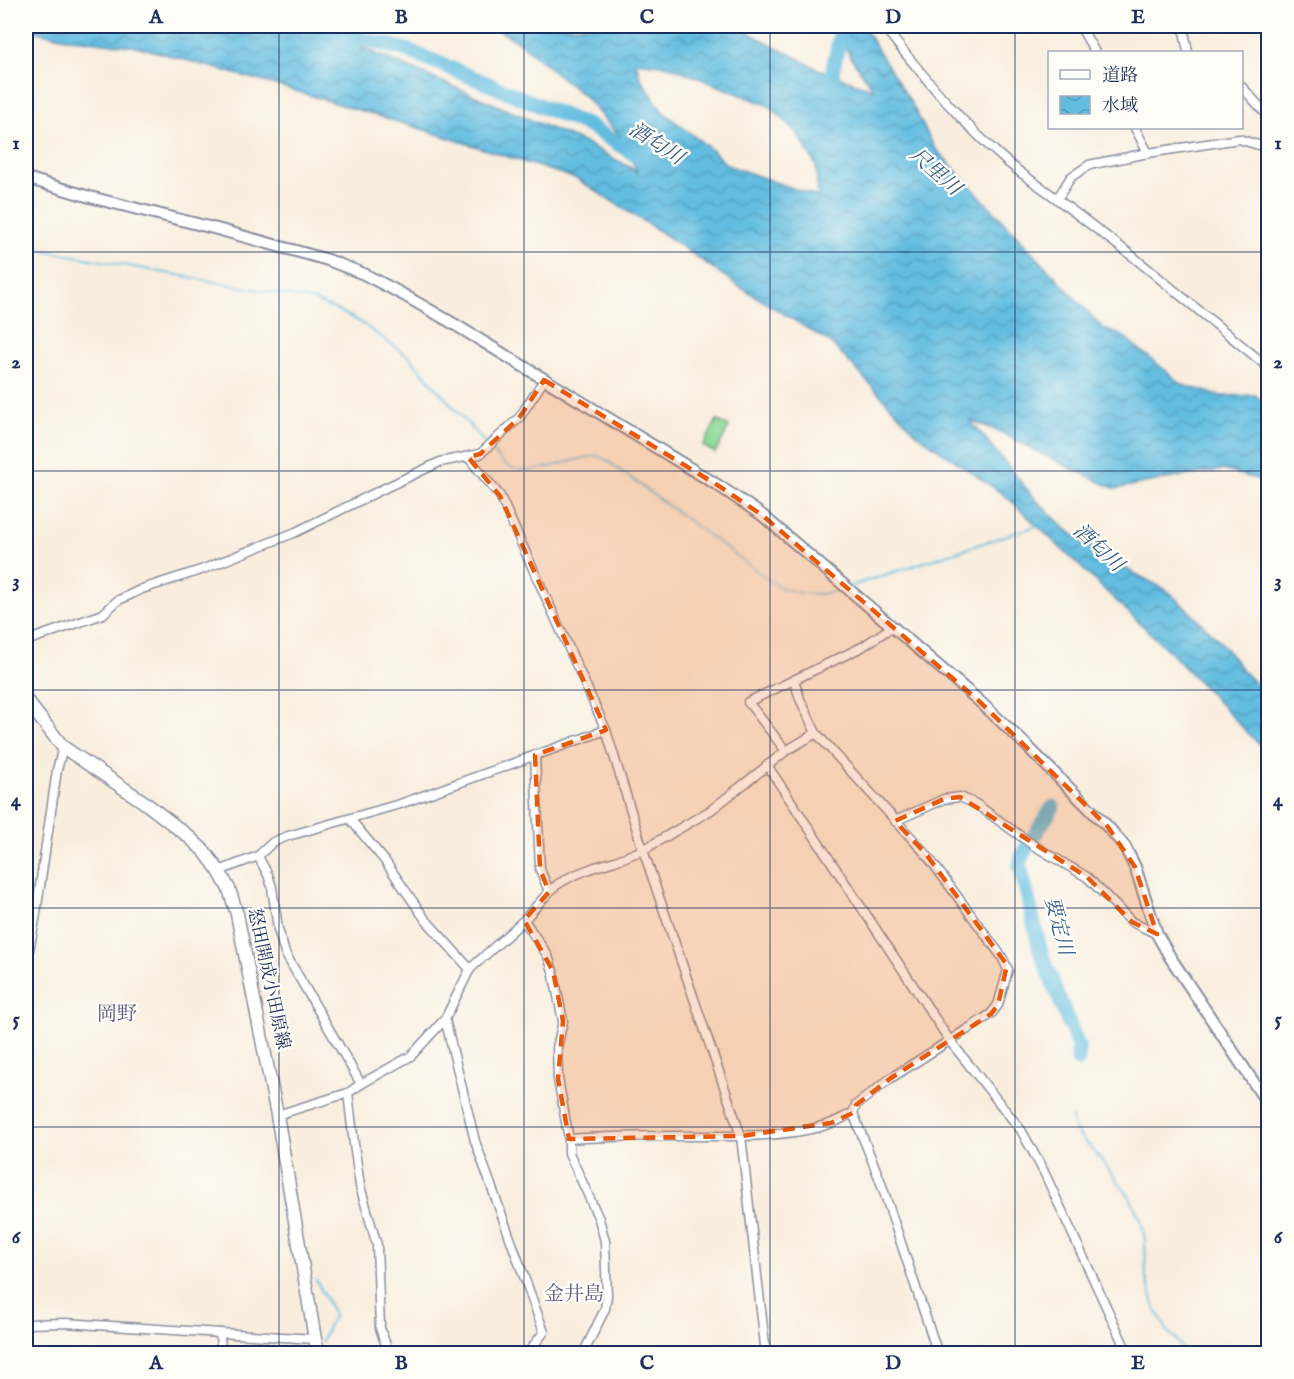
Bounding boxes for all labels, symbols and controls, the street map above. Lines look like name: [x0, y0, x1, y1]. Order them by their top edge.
text: A: [148, 5, 164, 30]
text: B: [394, 5, 408, 30]
text: C: [640, 5, 654, 30]
text: D: [885, 5, 901, 30]
text: E: [1131, 5, 1145, 30]
legend: [1048, 51, 1243, 129]
text: 道路: [1102, 65, 1138, 88]
text: 水域: [1102, 95, 1138, 118]
water label: 酒匂川: [624, 117, 690, 172]
text: 1: [12, 131, 20, 156]
text: 1: [1274, 131, 1282, 156]
water label: 尺里川: [904, 143, 967, 202]
text: 2: [11, 350, 21, 375]
text: 2: [1273, 350, 1283, 375]
water label: 酒匂川: [1068, 518, 1130, 579]
text: 3: [12, 569, 20, 594]
text: 3: [1274, 569, 1282, 594]
text: 4: [11, 788, 22, 813]
text: 4: [1273, 788, 1284, 813]
water label: 要定川: [1038, 894, 1078, 960]
street label: 怒田開成小田原線: [242, 906, 294, 1052]
district label: 岡野: [97, 1002, 137, 1027]
text: 5: [12, 1007, 20, 1032]
text: 5: [1274, 1007, 1282, 1032]
text: 6: [12, 1225, 22, 1250]
text: 6: [1274, 1225, 1284, 1250]
district label: 金井島: [544, 1282, 604, 1307]
text: A: [148, 1351, 164, 1376]
text: B: [394, 1351, 408, 1376]
text: C: [640, 1351, 654, 1376]
text: D: [885, 1351, 901, 1376]
text: E: [1131, 1351, 1145, 1376]

